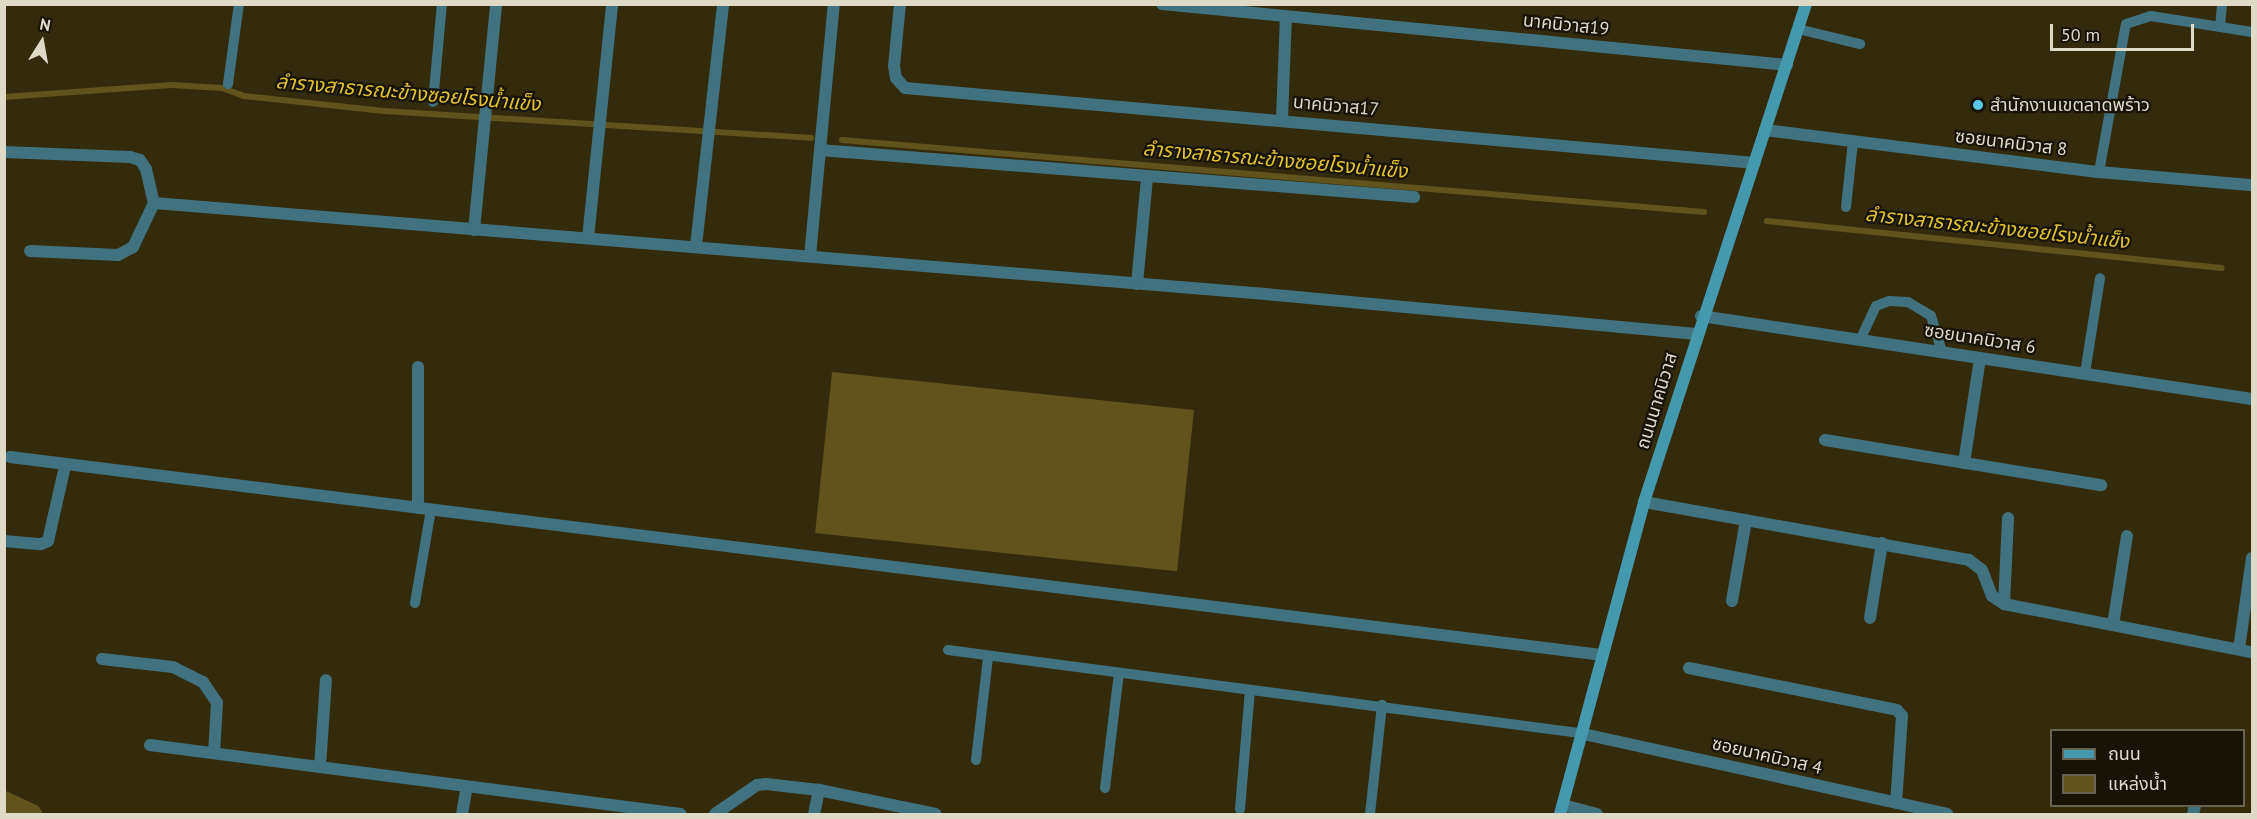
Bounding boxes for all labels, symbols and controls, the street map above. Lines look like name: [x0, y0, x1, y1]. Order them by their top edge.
street label: นาคนิวาส19: [1522, 10, 1610, 40]
north arrow: [12, 12, 72, 72]
scale bar: [2053, 12, 2197, 50]
text: N: [38, 14, 52, 35]
text: 50 m: [2061, 23, 2100, 46]
water label: ลำรางสาธารณะข้างซอยโรงน้ำแข็ง: [275, 69, 541, 117]
street label: นาคนิวาส17: [1292, 91, 1380, 121]
place label: สำนักงานเขตลาดพร้าว: [1990, 94, 2150, 116]
marker: สำนักงานเขตลาดพร้าว: [1971, 98, 1985, 112]
street label: ซอยนาคนิวาส 8: [1954, 125, 2068, 161]
water label: ลำรางสาธารณะข้างซอยโรงน้ำแข็ง: [1142, 136, 1408, 184]
water label: ลำรางสาธารณะข้างซอยโรงน้ำแข็ง: [1864, 202, 2130, 254]
street label: ซอยนาคนิวาส 6: [1923, 320, 2037, 358]
street label: ถนนนาคนิวาส: [1632, 350, 1682, 452]
legend: [2050, 729, 2245, 807]
street label: ซอยนาคนิวาส 4: [1710, 733, 1824, 779]
text: ถนน: [2108, 742, 2141, 765]
text: แหล่งน้ำ: [2108, 772, 2167, 795]

